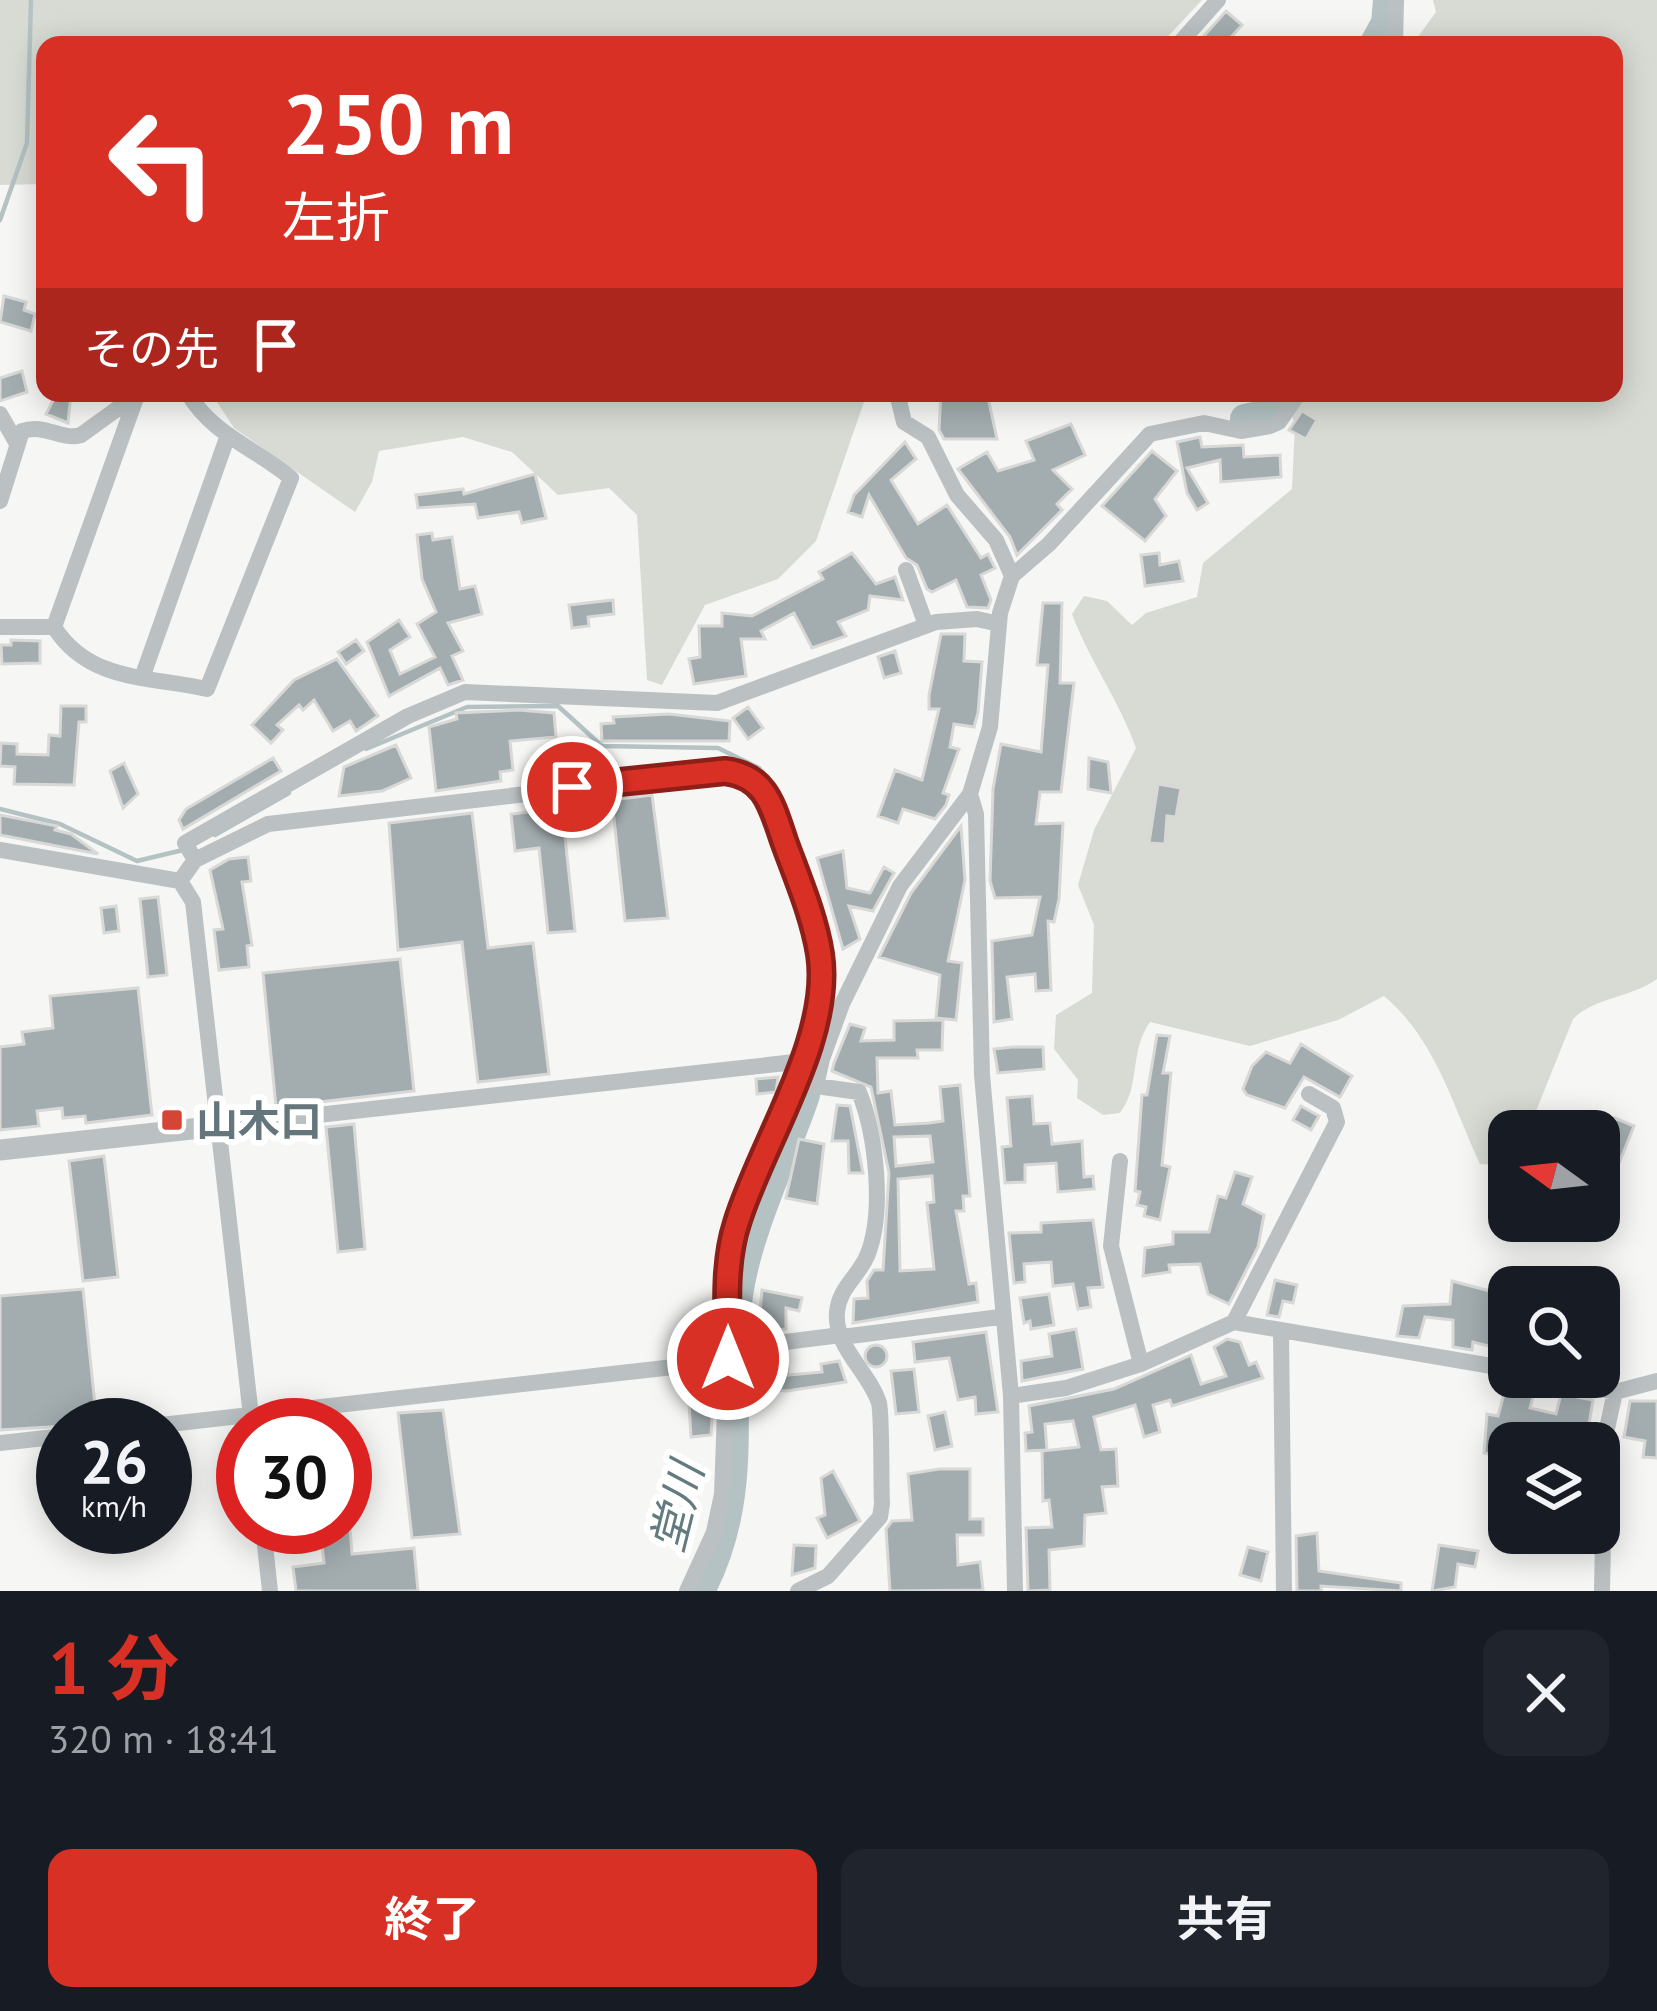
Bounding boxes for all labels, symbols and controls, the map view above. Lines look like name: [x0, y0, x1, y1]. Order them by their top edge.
text: 250 m: [282, 68, 514, 177]
icon: left: [84, 84, 240, 240]
text: 左折: [282, 182, 390, 252]
icon: arrive: [243, 312, 309, 378]
text: その先: [84, 319, 219, 377]
pin: [521, 736, 623, 838]
icon: arrive: [539, 754, 605, 820]
place label: 山木口: [196, 1093, 322, 1148]
marker: 山木口: [159, 1107, 185, 1133]
north arrow: [1488, 1110, 1620, 1242]
map controls: [1488, 1110, 1620, 1554]
button: search: [1488, 1266, 1620, 1398]
position arrow: [665, 1296, 791, 1422]
speed limit sign: 30: [216, 1398, 372, 1554]
text: 26: [80, 1422, 148, 1500]
button: layers: [1488, 1422, 1620, 1554]
water label: 堂川: [637, 1452, 716, 1558]
text: km/h: [81, 1486, 147, 1525]
text: 1 分: [48, 1621, 179, 1714]
button: close: [1483, 1630, 1609, 1756]
text: 320 m · 18:41: [48, 1713, 279, 1764]
button: 終了: [48, 1849, 817, 1987]
button: 共有: [841, 1849, 1609, 1987]

